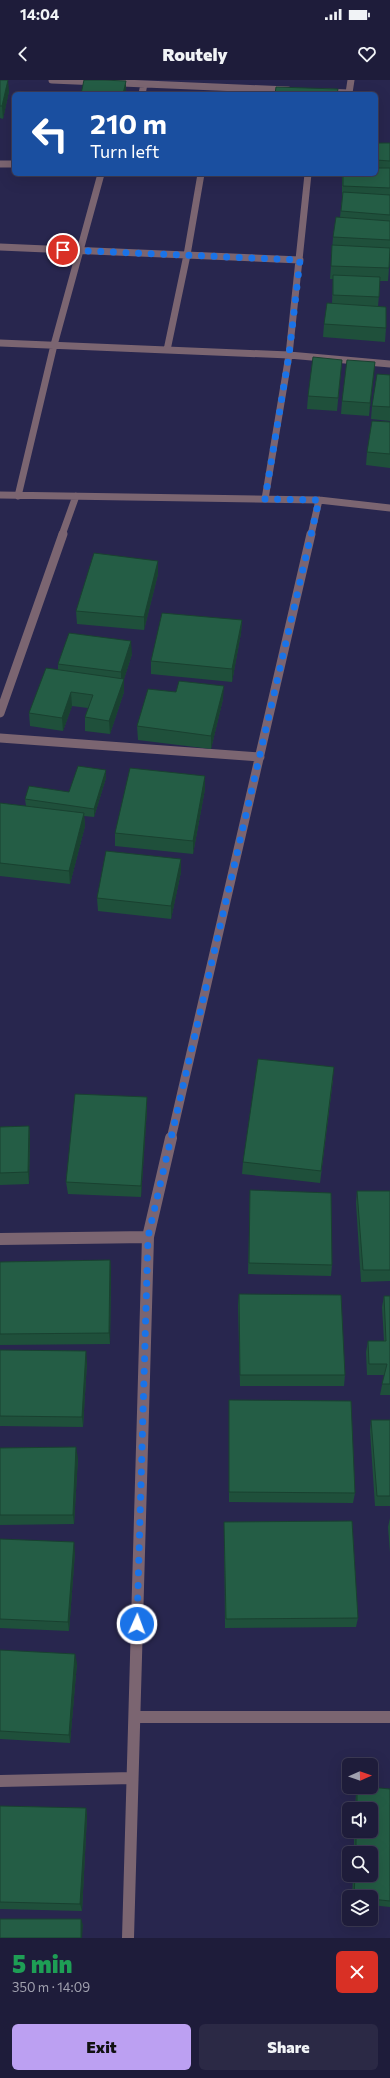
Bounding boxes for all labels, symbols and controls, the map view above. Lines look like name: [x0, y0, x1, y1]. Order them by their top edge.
text: 14:04: [20, 5, 59, 23]
icon: back: [12, 43, 34, 65]
text: Routely: [162, 43, 228, 65]
icon: heart: [356, 43, 378, 65]
text: 210 m: [90, 106, 167, 140]
icon: left: [24, 108, 76, 160]
text: Turn left: [90, 140, 159, 162]
pin: [46, 233, 80, 267]
icon: arrive: [52, 239, 74, 261]
position arrow: [116, 1603, 158, 1645]
north arrow: [342, 1758, 378, 1794]
map controls: [342, 1758, 378, 1926]
button: sound: [342, 1802, 378, 1838]
button: search: [342, 1846, 378, 1882]
button: layers: [342, 1890, 378, 1926]
text: 5 min: [12, 1949, 73, 1978]
button: close: [336, 1951, 378, 1993]
text: 350 m · 14:09: [12, 1979, 90, 1995]
button: Exit: [12, 2024, 191, 2070]
button: Share: [199, 2024, 378, 2070]

